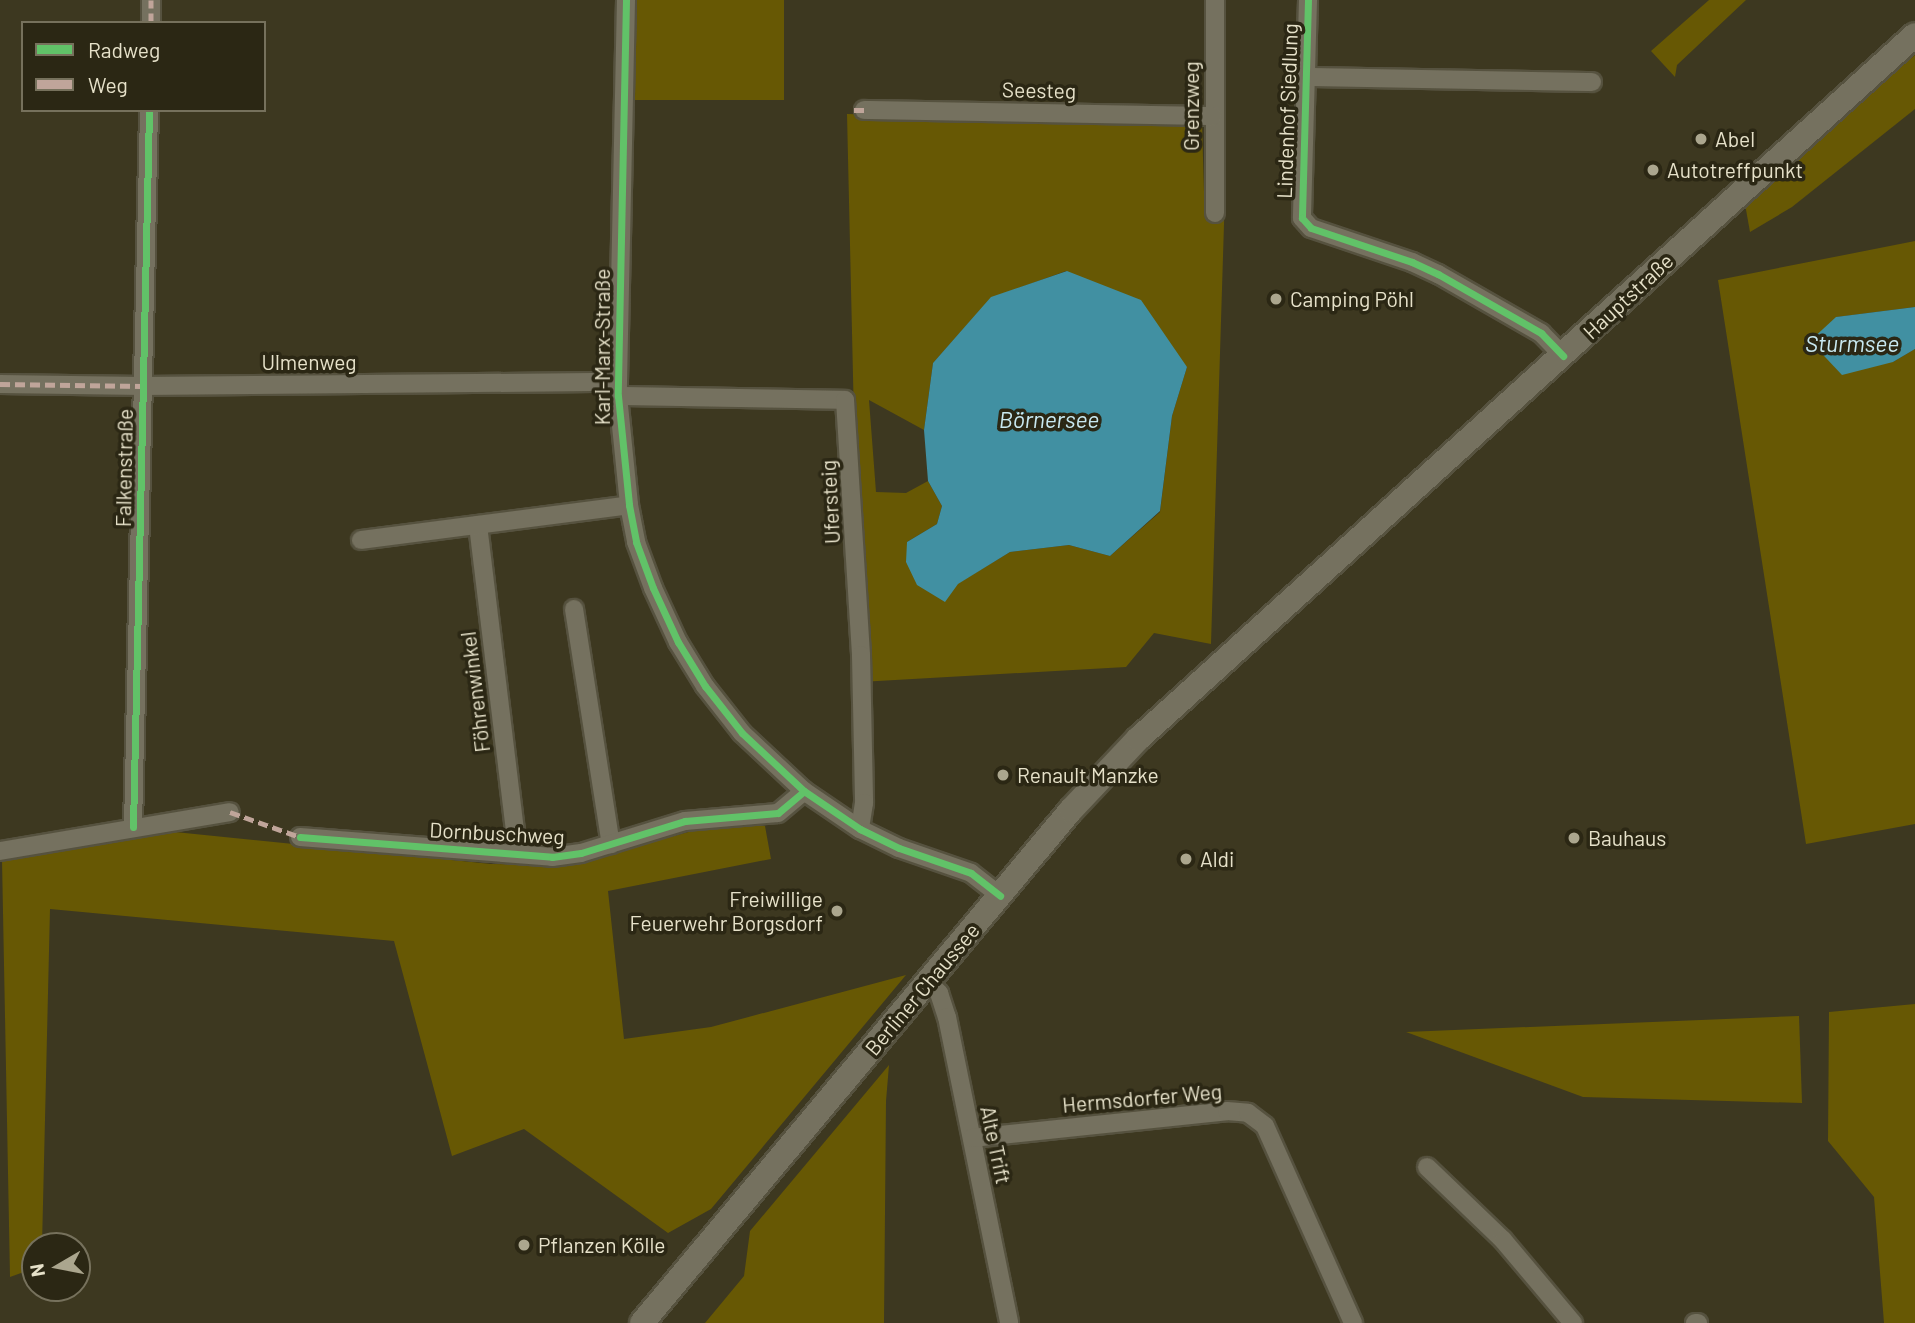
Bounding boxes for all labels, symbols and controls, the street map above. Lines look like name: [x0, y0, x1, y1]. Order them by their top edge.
legend: [21, 21, 266, 112]
street label: Lindenhof Siedlung: [1271, 23, 1303, 199]
text: Radweg: [88, 37, 160, 62]
street label: Grenzweg: [1178, 61, 1204, 151]
text: Weg: [88, 72, 128, 97]
street label: Seesteg: [1002, 77, 1076, 103]
place label: Abel: [1715, 126, 1755, 152]
marker: Abel: [1693, 131, 1709, 147]
place label: Autotreffpunkt: [1667, 157, 1803, 183]
marker: Autotreffpunkt: [1645, 162, 1661, 178]
street label: Hauptstraße: [1578, 248, 1678, 344]
street label: Karl-Marx-Straße: [589, 269, 615, 425]
place label: Camping Pöhl: [1290, 286, 1414, 312]
marker: Camping Pöhl: [1268, 291, 1284, 307]
water label: Sturmsee: [1805, 329, 1899, 357]
street label: Ulmenweg: [261, 349, 357, 375]
water label: Börnersee: [999, 405, 1099, 433]
street label: Falkenstraße: [110, 409, 138, 527]
street label: Ufersteig: [815, 459, 845, 545]
street label: Föhrenwinkel: [455, 630, 495, 754]
place label: Renault Manzke: [1017, 762, 1159, 788]
marker: Renault Manzke: [995, 767, 1011, 783]
street label: Dornbuschweg: [429, 817, 565, 849]
place label: Bauhaus: [1588, 825, 1666, 851]
marker: Bauhaus: [1566, 830, 1582, 846]
place label: Aldi: [1200, 846, 1234, 872]
marker: Aldi: [1178, 851, 1194, 867]
place label: Freiwillige Feuerwehr Borgsdorf: [629, 886, 823, 936]
marker: Freiwillige Feuerwehr Borgsdorf: [829, 903, 845, 919]
street label: Berliner Chaussee: [859, 918, 985, 1060]
street label: Hermsdorfer Weg: [1061, 1078, 1223, 1118]
street label: Alte Trift: [975, 1104, 1017, 1186]
north arrow: [21, 1232, 91, 1302]
place label: Pflanzen Kölle: [538, 1232, 665, 1258]
marker: Pflanzen Kölle: [516, 1237, 532, 1253]
text: N: [24, 1262, 49, 1279]

